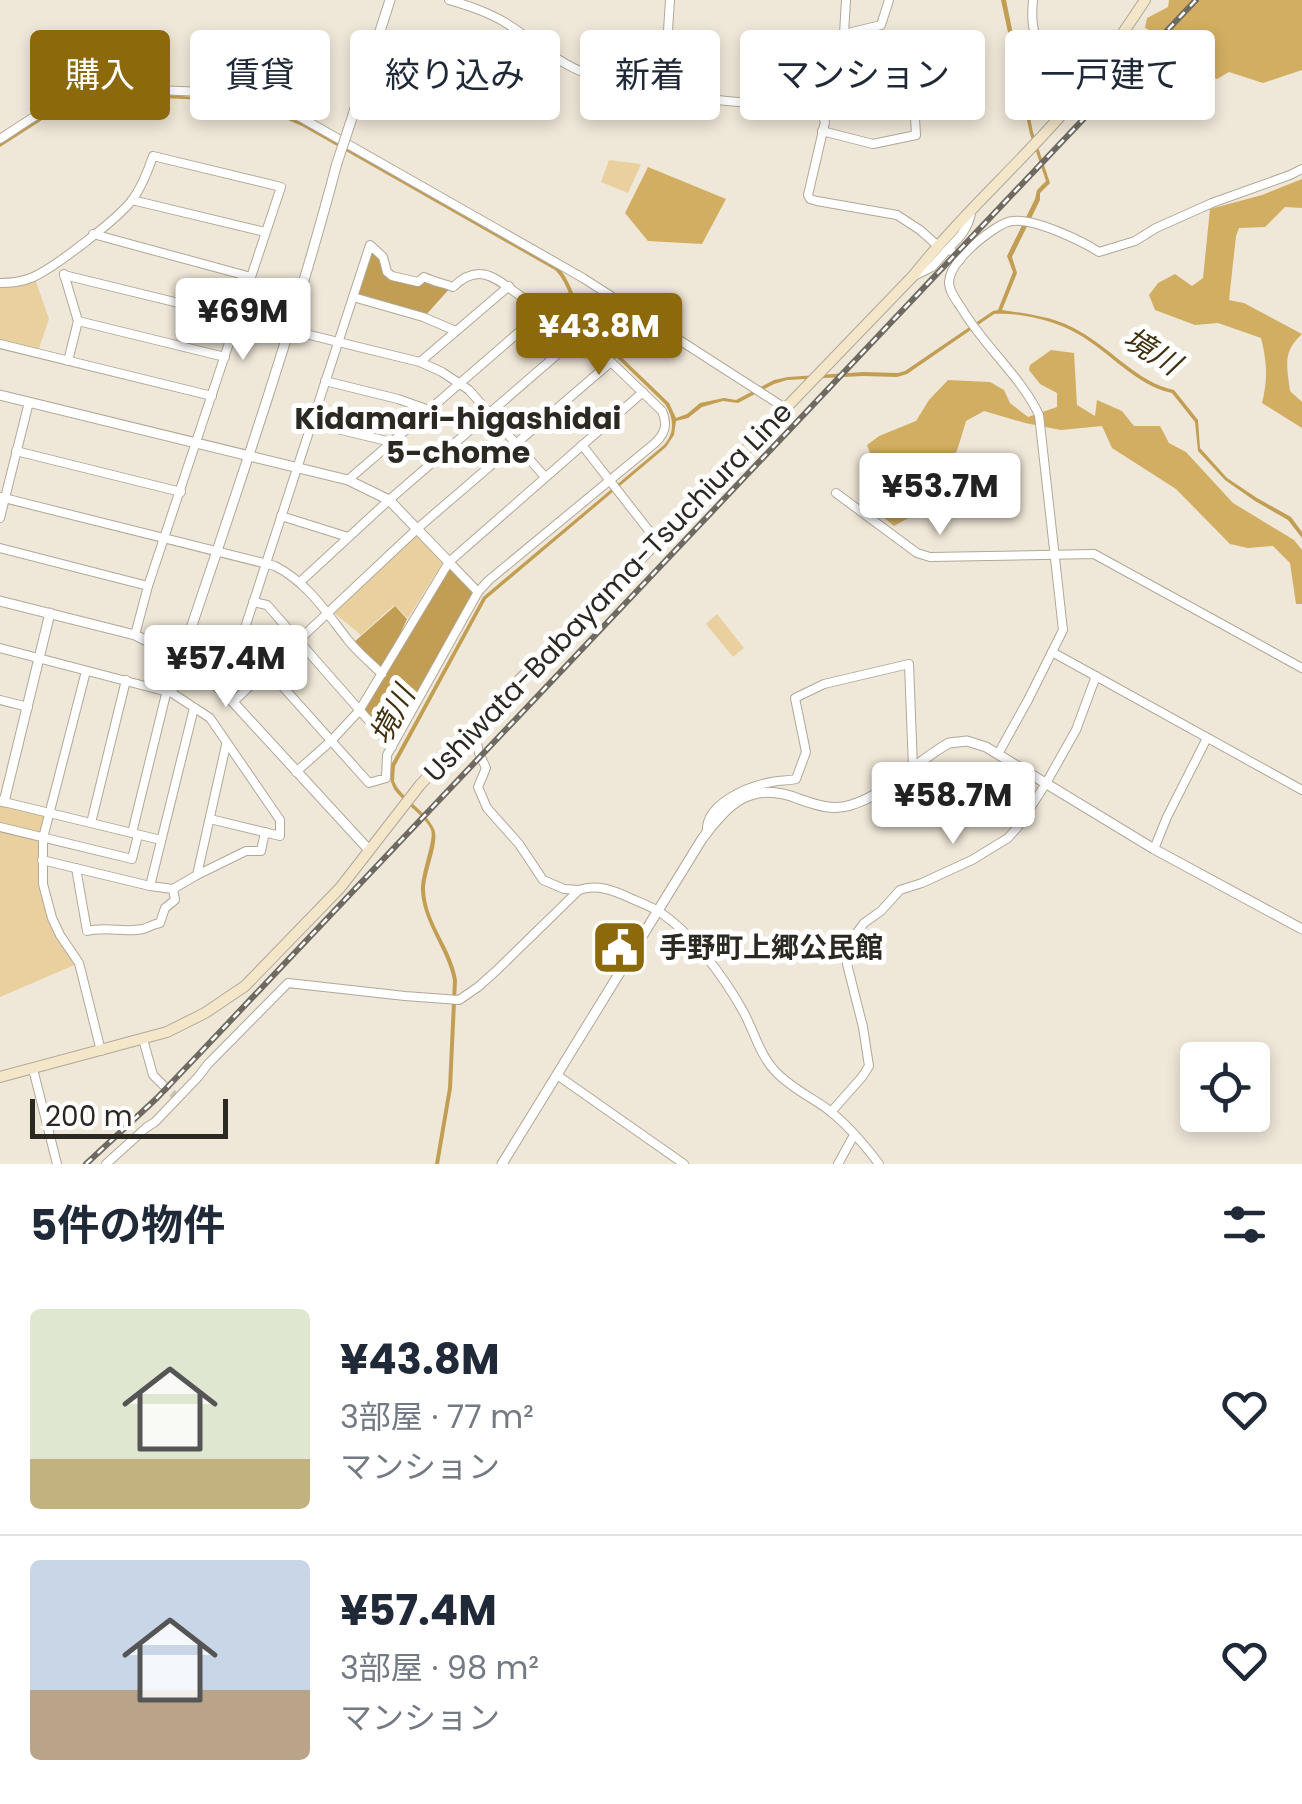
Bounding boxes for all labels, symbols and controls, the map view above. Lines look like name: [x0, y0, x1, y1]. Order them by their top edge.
chip: 購入: [30, 30, 170, 120]
chip: 賃貸: [190, 30, 330, 120]
chip: 絞り込み: [350, 30, 560, 120]
chip: 新着: [580, 30, 720, 120]
chip: マンション: [740, 30, 985, 120]
chip: 一戸建て: [1005, 30, 1215, 120]
pin: ¥69M: [184, 278, 302, 363]
text: ¥69M: [198, 288, 288, 333]
pin: ¥43.8M: [518, 293, 680, 378]
text: ¥43.8M: [538, 303, 660, 348]
water label: 境川: [1115, 317, 1191, 387]
street label: Ushiwata-Babayama-Tsuchiura Line: [415, 393, 801, 791]
district label: Kidamari-higashidai 5-chome: [295, 397, 621, 474]
pin: ¥53.7M: [859, 453, 1021, 538]
text: ¥53.7M: [881, 463, 999, 508]
pin: ¥57.4M: [145, 625, 307, 710]
text: ¥57.4M: [166, 635, 286, 680]
water label: 境川: [359, 676, 426, 752]
pin: ¥58.7M: [872, 762, 1034, 847]
text: ¥58.7M: [894, 772, 1012, 817]
public building icon: 手野町上郷公民館: [590, 917, 650, 977]
place label: 手野町上郷公民館: [659, 928, 883, 967]
map controls: [1180, 1042, 1270, 1132]
button: locate: [1180, 1042, 1270, 1132]
scale bar: [30, 1094, 228, 1138]
text: 200 m: [45, 1097, 133, 1136]
text: 5件の物件: [30, 1196, 225, 1255]
icon: filters: [1217, 1197, 1272, 1252]
text: ¥43.8M: [340, 1330, 500, 1389]
icon: home: [110, 1349, 230, 1469]
icon: heart: [1217, 1382, 1272, 1437]
text: 3部屋 · 77 m²: [340, 1394, 534, 1439]
text: マンション: [340, 1444, 500, 1489]
text: ¥57.4M: [340, 1581, 497, 1640]
icon: home: [110, 1600, 230, 1720]
icon: heart: [1217, 1633, 1272, 1688]
text: 3部屋 · 98 m²: [340, 1645, 539, 1690]
text: マンション: [340, 1695, 500, 1740]

